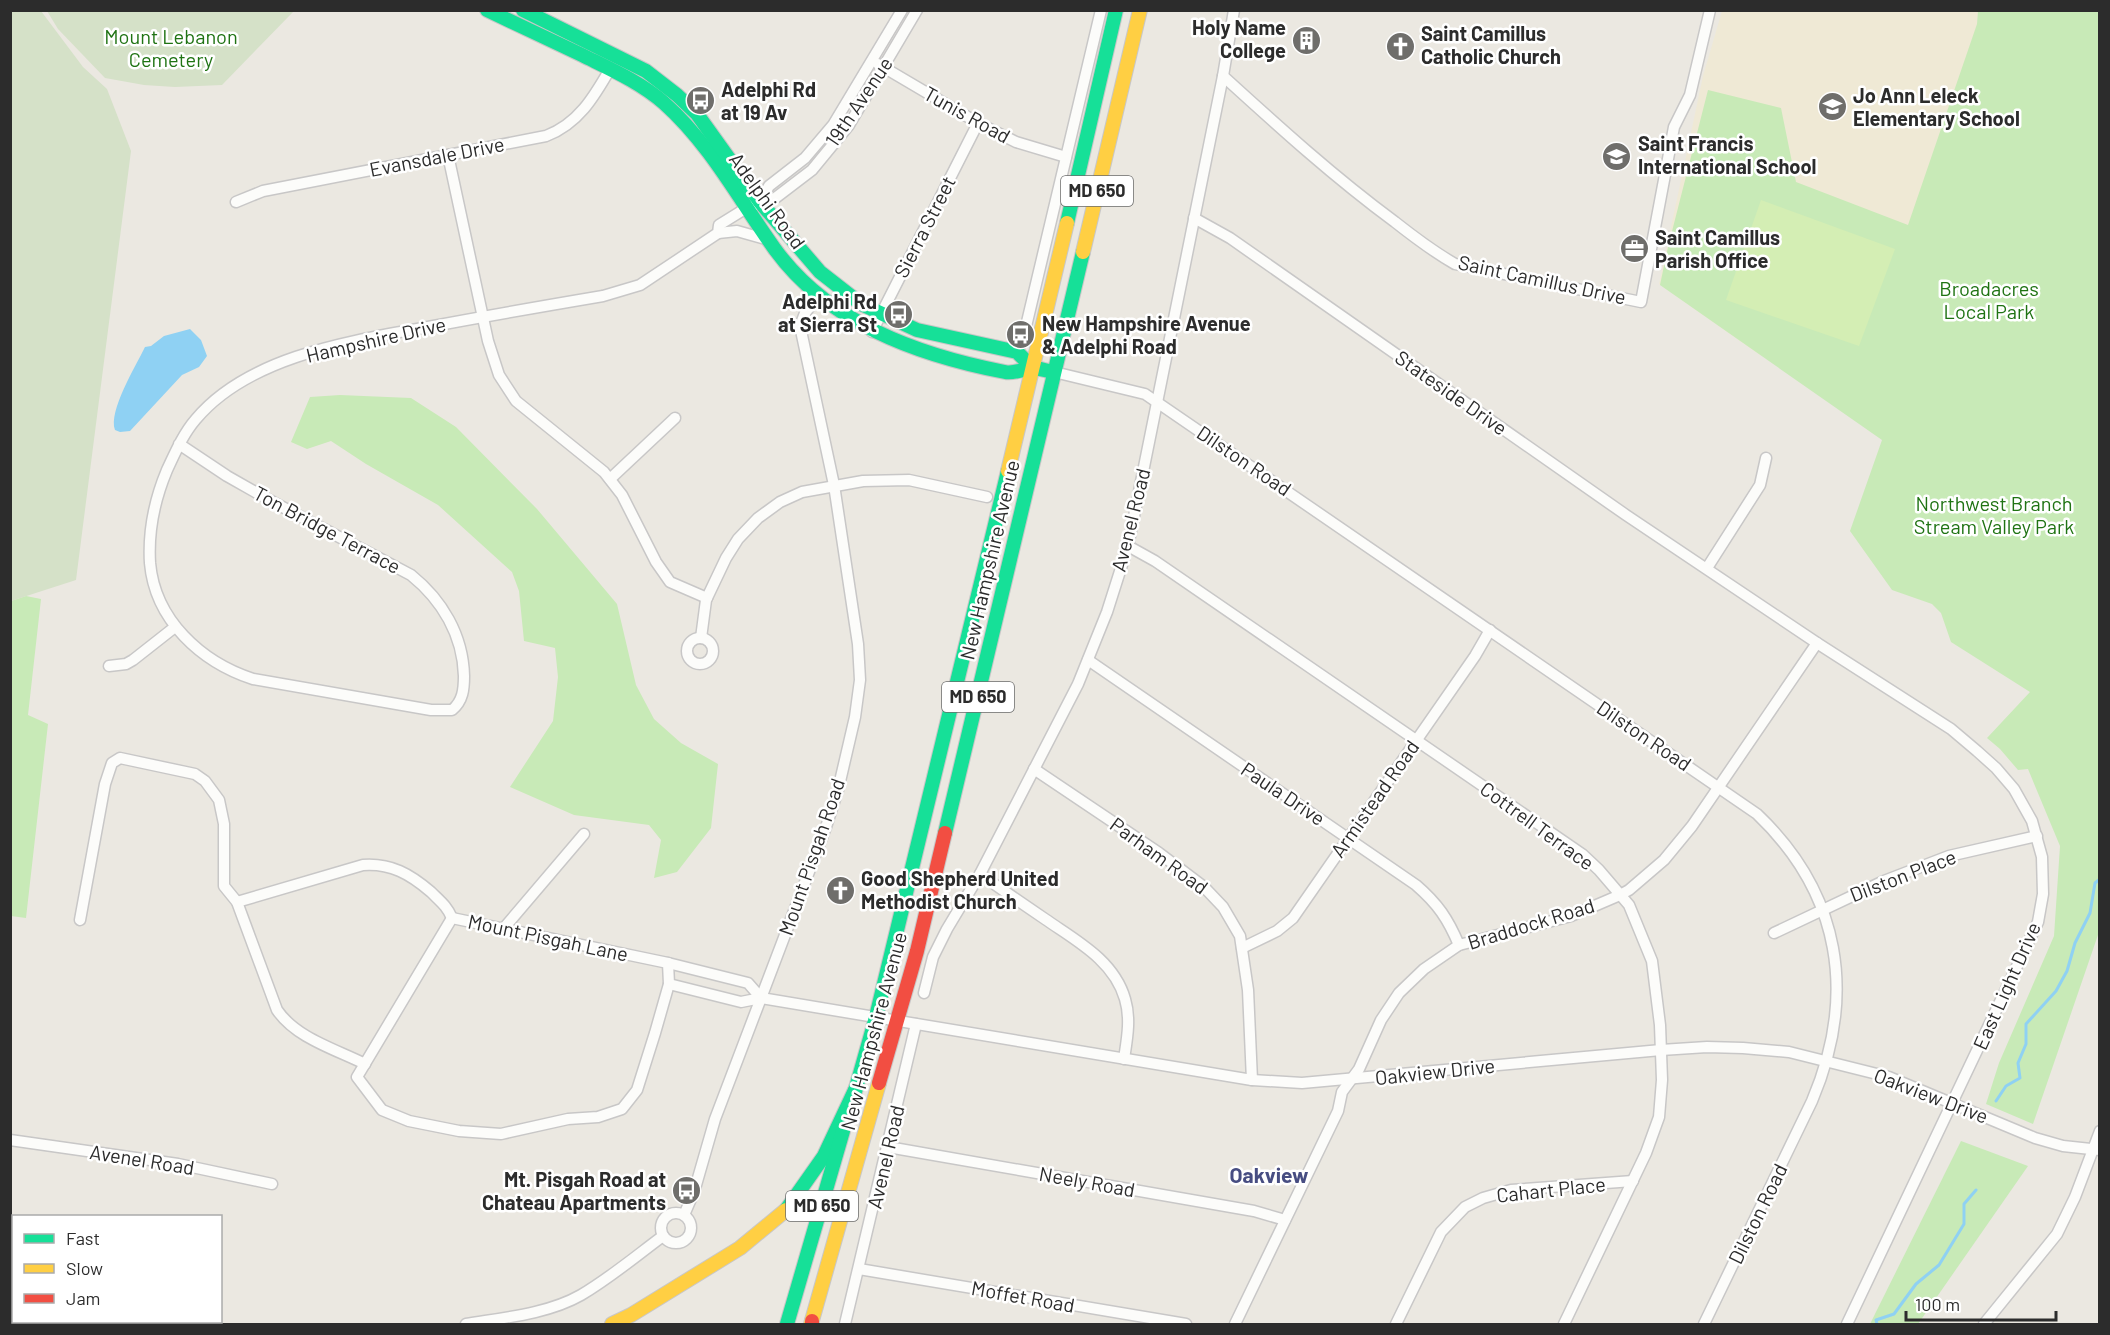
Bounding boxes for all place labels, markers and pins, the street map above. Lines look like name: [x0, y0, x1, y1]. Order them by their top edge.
place label: Holy Name College: [1192, 15, 1286, 62]
place label: Saint Camillus Catholic Church: [1421, 21, 1561, 68]
building icon: Holy Name College: [1291, 24, 1323, 56]
church icon: Saint Camillus Catholic Church: [1384, 30, 1416, 62]
place label: Adelphi Rd at 19 Av: [721, 77, 816, 124]
place label: Jo Ann Leleck Elementary School: [1853, 83, 2020, 130]
bus stop icon: Adelphi Rd at 19 Av: [684, 85, 716, 117]
school or university icon: Jo Ann Leleck Elementary School: [1816, 91, 1848, 123]
place label: Saint Francis International School: [1638, 131, 1816, 178]
school or university icon: Saint Francis International School: [1601, 140, 1633, 172]
place label: Saint Camillus Parish Office: [1655, 225, 1780, 272]
office icon: Saint Camillus Parish Office: [1618, 233, 1650, 265]
place label: Adelphi Rd at Sierra St: [778, 289, 877, 336]
bus stop icon: Adelphi Rd at Sierra St: [882, 298, 914, 330]
place label: New Hampshire Avenue & Adelphi Road: [1042, 311, 1251, 358]
bus stop icon: New Hampshire Avenue & Adelphi Road: [1005, 319, 1037, 351]
place label: Good Shepherd United Methodist Church: [861, 866, 1059, 913]
church icon: Good Shepherd United Methodist Church: [824, 874, 856, 906]
place label: Mt. Pisgah Road at Chateau Apartments: [482, 1167, 666, 1214]
bus stop icon: Mt. Pisgah Road at Chateau Apartments: [671, 1175, 703, 1207]

